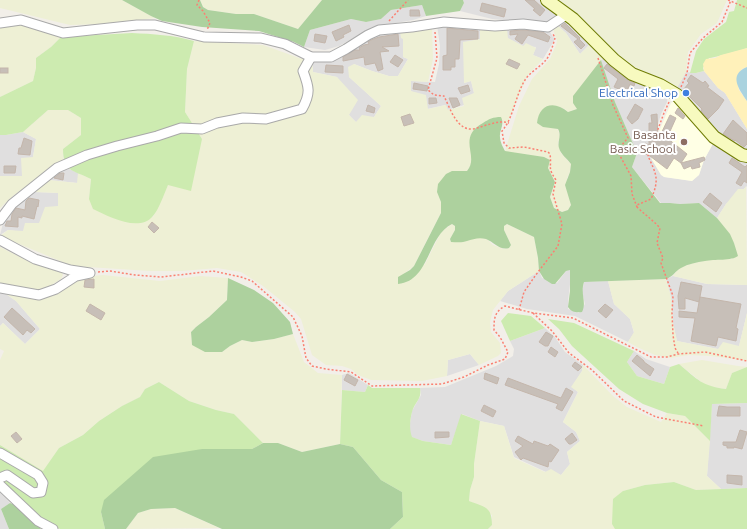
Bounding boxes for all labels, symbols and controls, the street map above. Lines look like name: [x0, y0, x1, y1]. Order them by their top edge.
place label: Electrical Shop: [599, 86, 678, 99]
marker: Electrical Shop: [681, 88, 691, 98]
place label: Basanta Basic School: [610, 128, 676, 155]
marker: Basanta Basic School: [679, 137, 689, 147]

